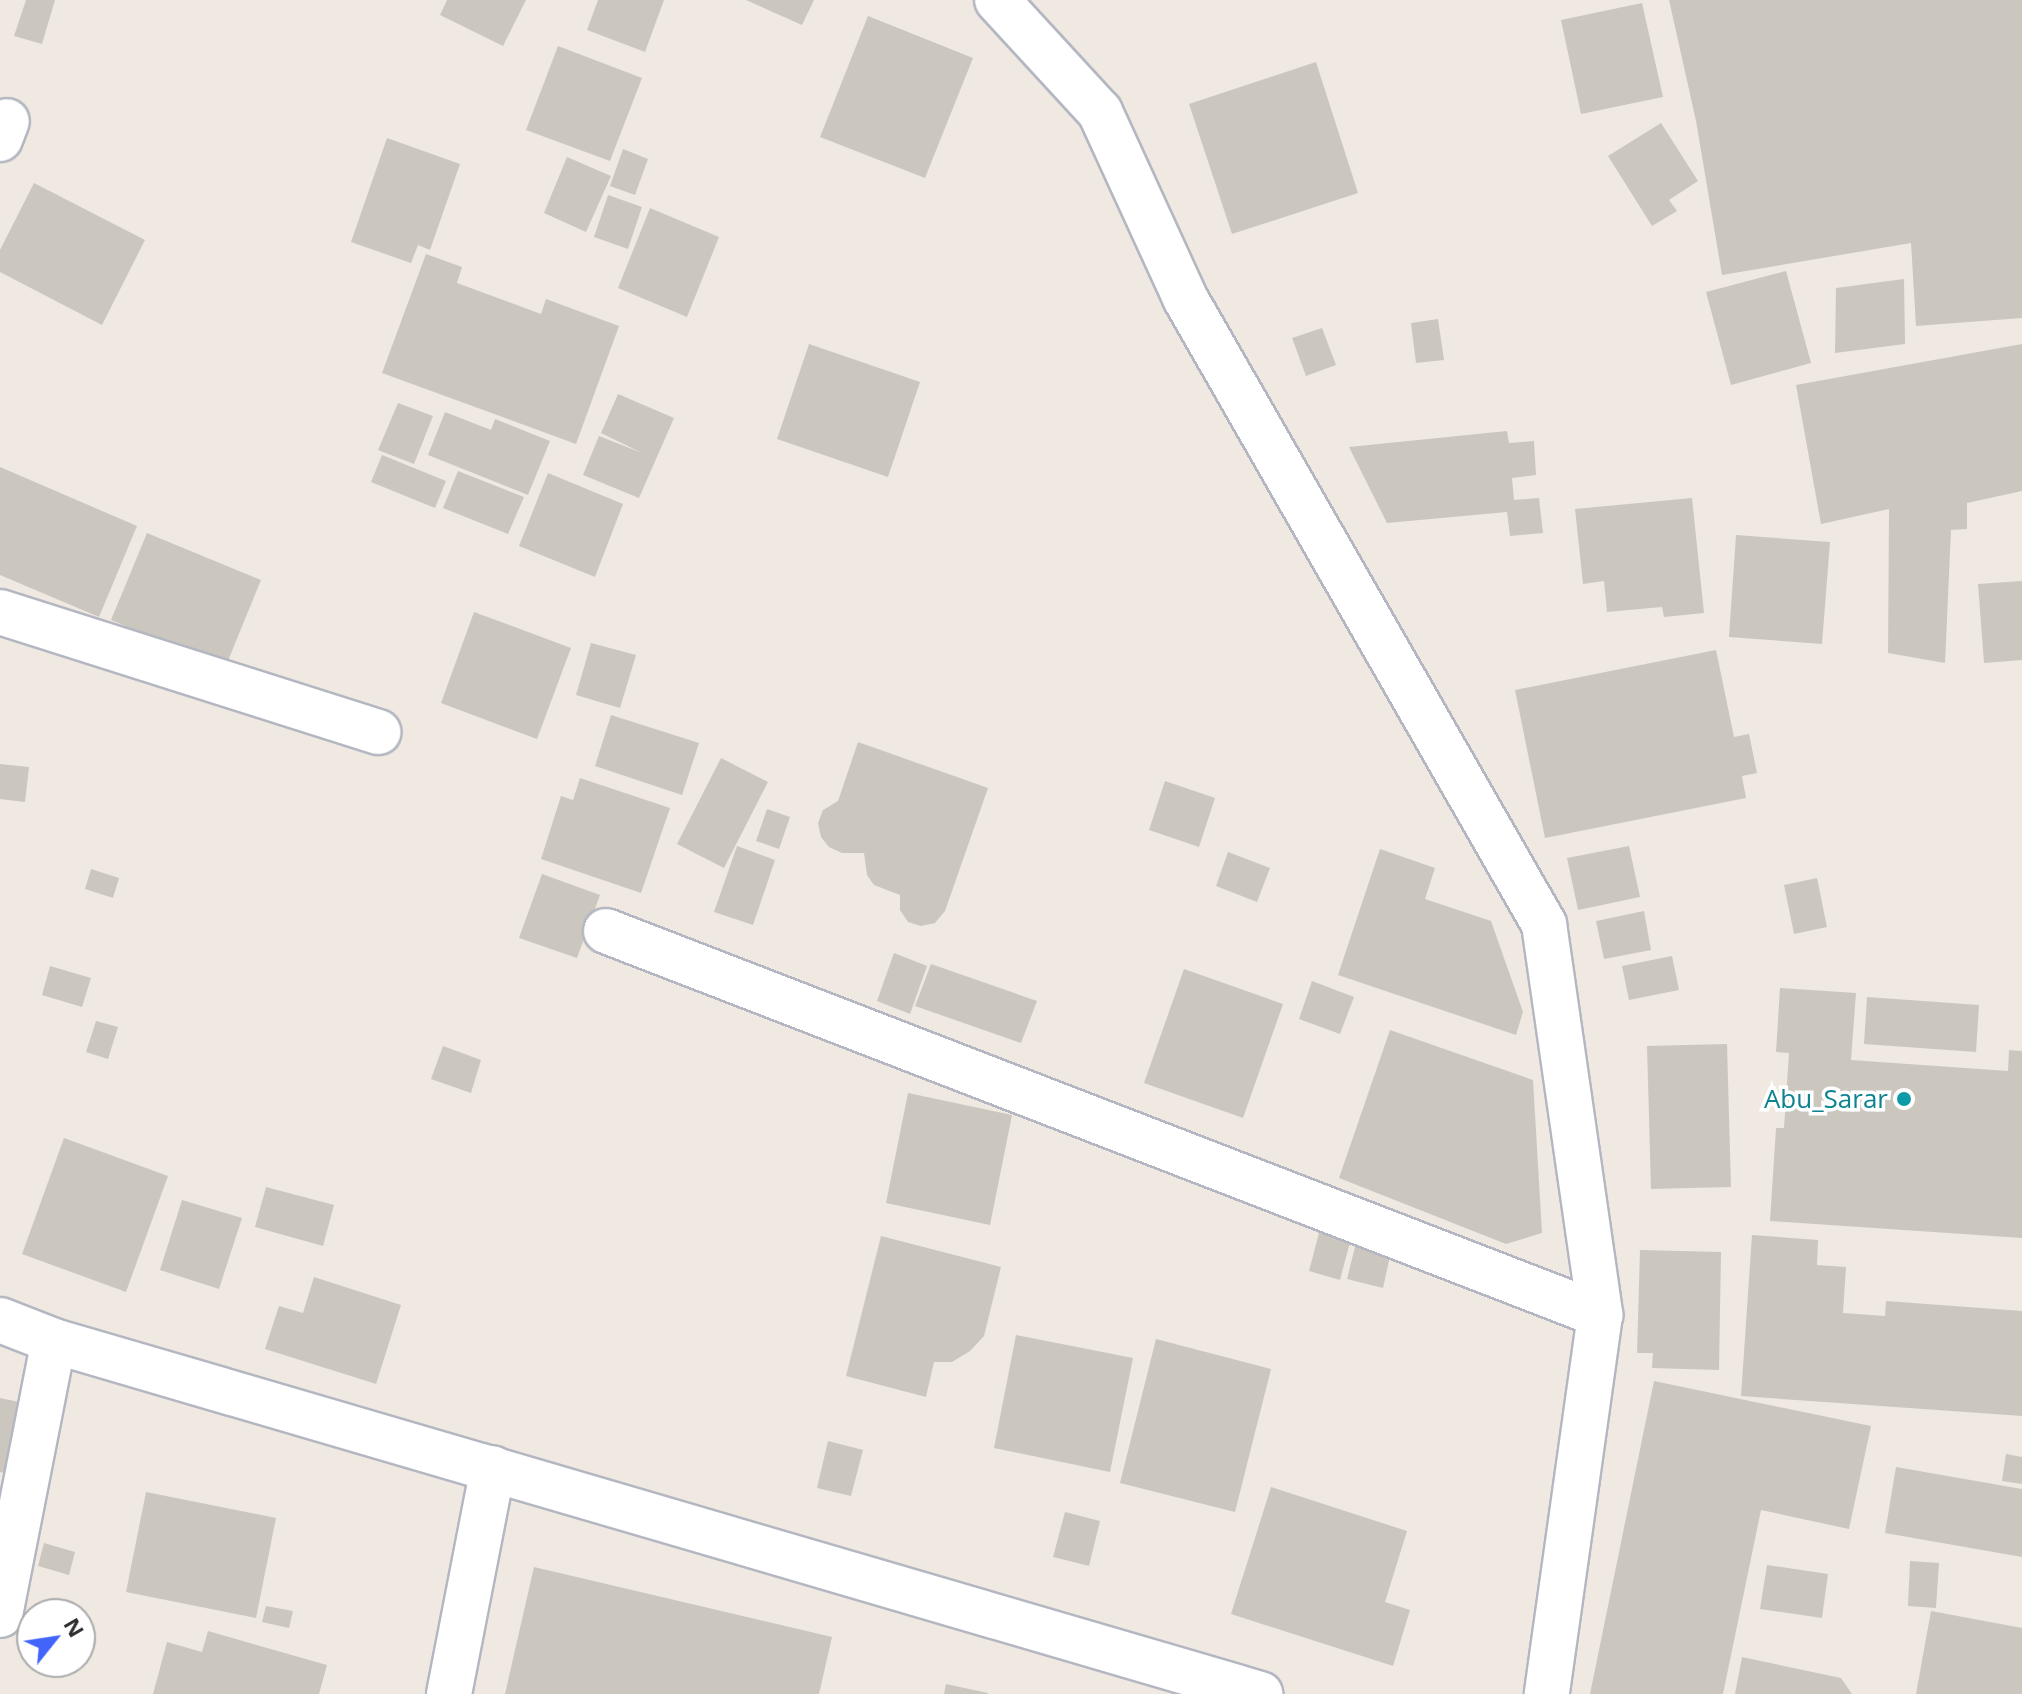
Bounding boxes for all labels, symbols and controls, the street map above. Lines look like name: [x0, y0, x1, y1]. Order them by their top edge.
place label: Abu_Sarar: [1764, 1083, 1888, 1115]
marker: Abu_Sarar: [1895, 1090, 1913, 1108]
north arrow: [16, 1598, 96, 1678]
text: N: [58, 1612, 93, 1642]

